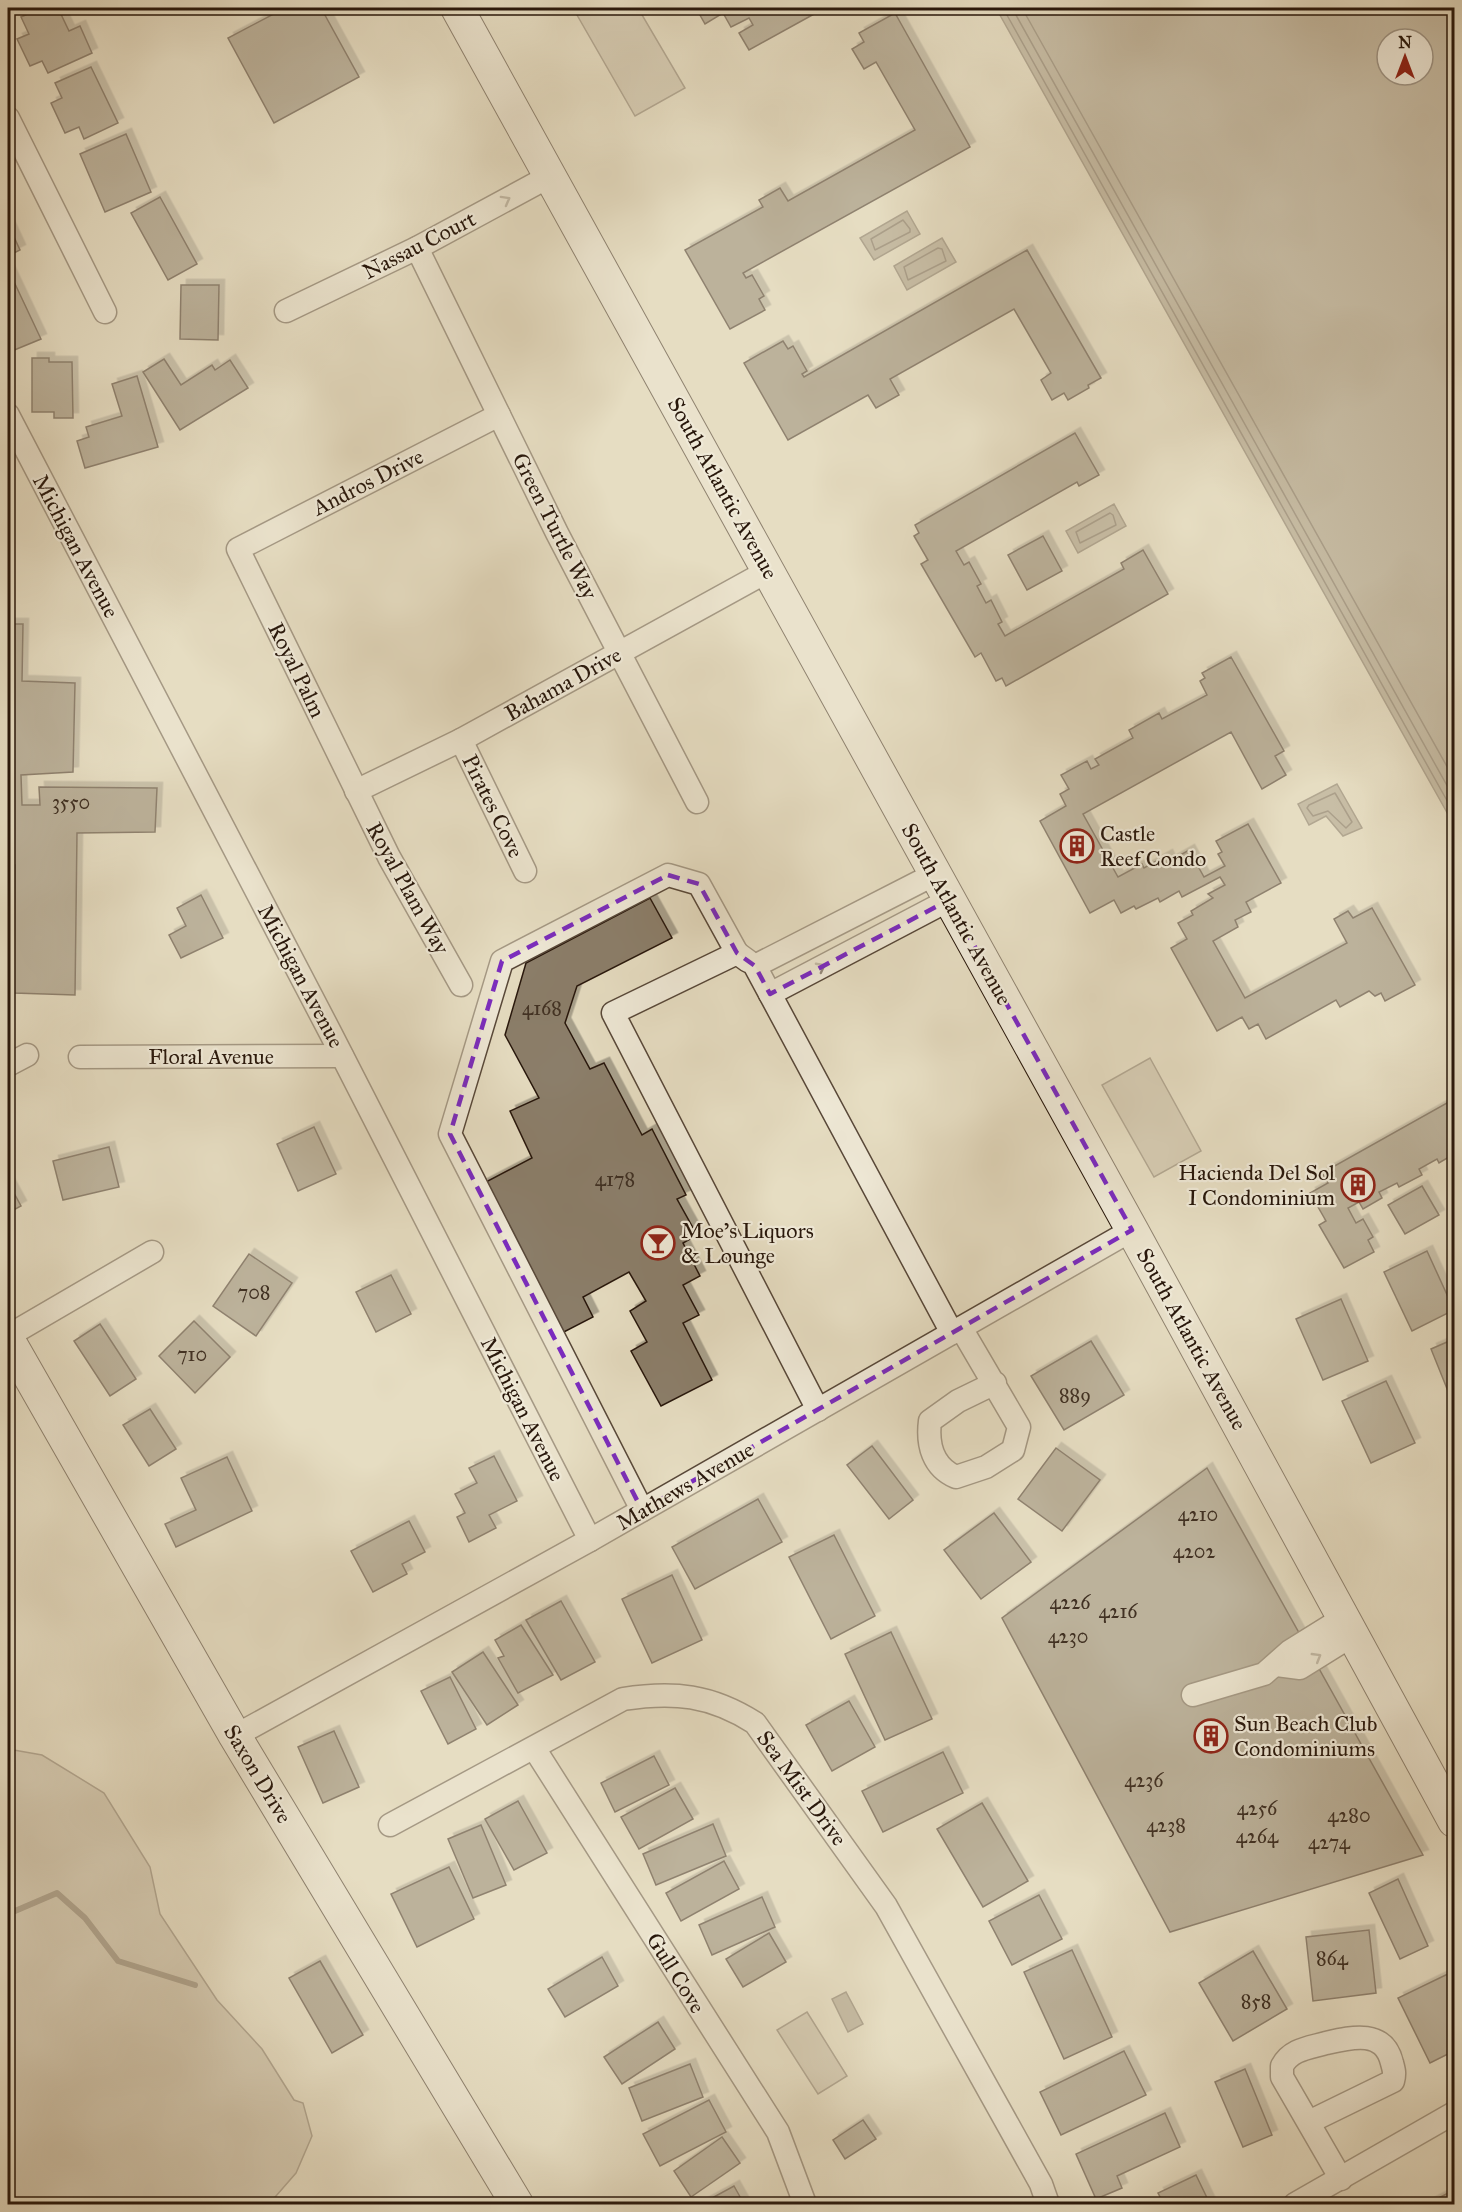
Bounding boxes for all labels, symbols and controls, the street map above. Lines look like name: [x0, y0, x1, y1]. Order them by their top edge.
north arrow: [1375, 27, 1435, 87]
text: N: [1398, 33, 1412, 52]
one-way arrow: [499, 196, 510, 207]
street label: Nassau Court: [358, 205, 480, 285]
street label: South Atlantic Avenue: [662, 392, 784, 584]
street label: Andros Drive: [307, 443, 428, 522]
street label: Green Turtle Way: [507, 448, 604, 604]
street label: Michigan Avenue: [27, 470, 125, 622]
street label: Royal Palm: [262, 618, 332, 722]
street label: Bahama Drive: [500, 641, 626, 727]
street label: Pirates Cove: [456, 750, 530, 862]
house number: 3550: [52, 790, 90, 814]
street label: Royal Plam Way: [361, 817, 456, 959]
street label: South Atlantic Avenue: [896, 818, 1018, 1010]
place label: Castle Reef Condo: [1100, 820, 1206, 872]
building icon: Castle Reef Condo: [1059, 828, 1095, 864]
street label: Michigan Avenue: [252, 900, 350, 1052]
one-way arrow: [815, 963, 826, 974]
house number: 4168: [522, 996, 562, 1020]
street label: Floral Avenue: [148, 1043, 274, 1070]
place label: Hacienda Del Sol I Condominium: [1178, 1159, 1336, 1211]
house number: 4178: [595, 1167, 635, 1191]
building icon: Hacienda Del Sol I Condominium: [1340, 1167, 1376, 1203]
place label: Moe's Liquors & Lounge: [681, 1217, 814, 1269]
bar icon: Moe's Liquors & Lounge: [640, 1225, 676, 1261]
street label: South Atlantic Avenue: [1131, 1243, 1253, 1435]
house number: 708: [238, 1280, 270, 1304]
street label: Michigan Avenue: [475, 1332, 571, 1486]
house number: 710: [177, 1342, 207, 1366]
house number: 889: [1059, 1383, 1091, 1407]
street label: Mathews Avenue: [611, 1436, 759, 1536]
house number: 4210: [1178, 1502, 1218, 1526]
house number: 4202: [1173, 1539, 1215, 1563]
house number: 4226: [1049, 1590, 1091, 1614]
house number: 4216: [1098, 1599, 1138, 1623]
house number: 4230: [1048, 1624, 1088, 1648]
one-way arrow: [1311, 1653, 1321, 1665]
place label: Sun Beach Club Condominiums: [1234, 1710, 1377, 1762]
building icon: Sun Beach Club Condominiums: [1193, 1718, 1229, 1754]
street label: Saxon Drive: [218, 1720, 298, 1828]
street label: Sea Mist Drive: [751, 1725, 853, 1851]
house number: 4236: [1124, 1768, 1164, 1792]
house number: 4256: [1237, 1796, 1278, 1820]
house number: 4280: [1327, 1803, 1371, 1827]
house number: 4238: [1146, 1813, 1186, 1837]
house number: 4264: [1236, 1824, 1279, 1848]
house number: 4274: [1308, 1830, 1351, 1854]
street label: Gull Cove: [641, 1928, 711, 2018]
house number: 864: [1316, 1946, 1349, 1970]
house number: 858: [1241, 1989, 1271, 2013]

